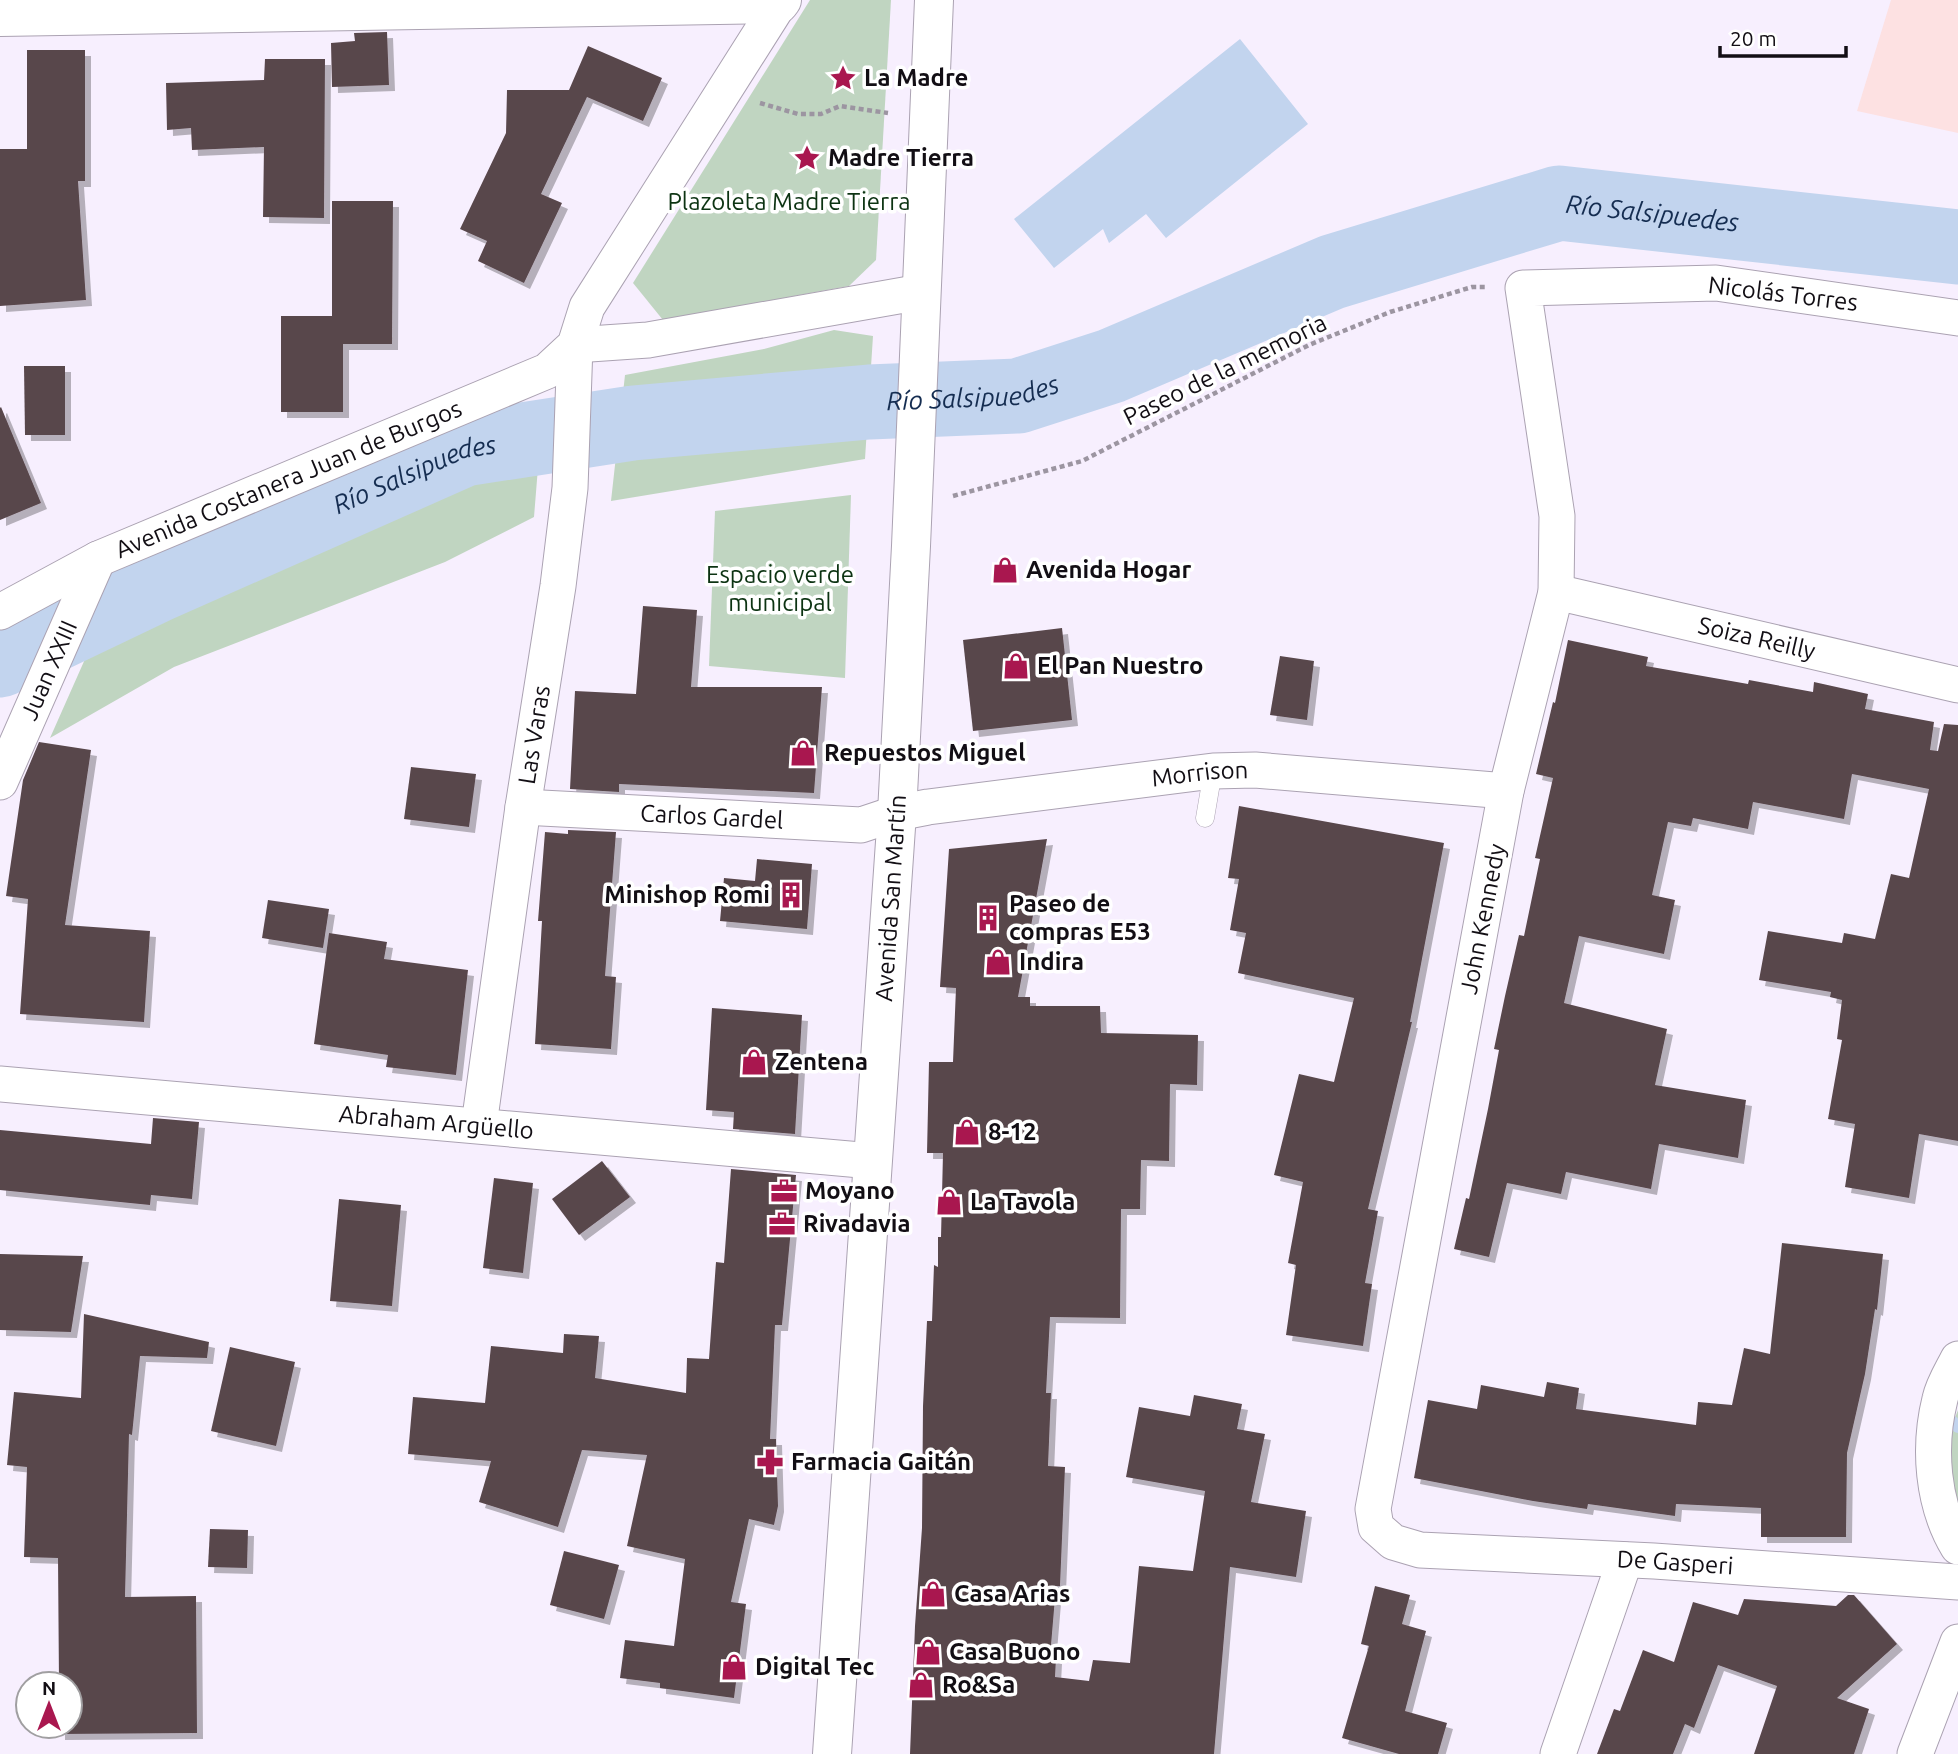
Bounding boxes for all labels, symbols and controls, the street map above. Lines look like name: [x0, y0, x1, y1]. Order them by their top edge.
scale bar: [1720, 14, 1846, 58]
text: 20 m: [1730, 26, 1777, 50]
place icon: La Madre: [828, 63, 858, 93]
place label: La Madre: [864, 64, 968, 91]
place icon: Madre Tierra: [792, 143, 822, 173]
place label: Madre Tierra: [828, 144, 974, 171]
park label: Plazoleta Madre Tierra: [667, 188, 911, 215]
water label: Río Salsipuedes: [1565, 189, 1741, 237]
street label: Nicolás Torres: [1707, 271, 1860, 316]
street label: Paseo de la memoria: [1119, 309, 1331, 430]
water label: Río Salsipuedes: [886, 369, 1062, 415]
street label: Avenida Costanera Juan de Burgos: [111, 394, 465, 563]
water label: Río Salsipuedes: [328, 429, 498, 519]
shop icon: Avenida Hogar: [990, 555, 1020, 585]
place label: Avenida Hogar: [1026, 556, 1191, 583]
park label: Espacio verde municipal: [706, 561, 854, 616]
street label: Soiza Reilly: [1696, 611, 1818, 665]
street label: Juan XXIII: [15, 616, 82, 724]
shop icon: El Pan Nuestro: [1001, 651, 1031, 681]
place label: El Pan Nuestro: [1037, 652, 1203, 679]
street label: Las Varas: [513, 684, 555, 786]
shop icon: Repuestos Miguel: [788, 738, 818, 768]
place label: Repuestos Miguel: [824, 739, 1025, 766]
street label: Morrison: [1150, 756, 1249, 792]
street label: Avenida San Martín: [870, 794, 911, 1002]
street label: Carlos Gardel: [639, 799, 784, 834]
street label: John Kennedy: [1455, 841, 1510, 996]
building icon: Minishop Romi: [776, 880, 806, 910]
place label: Minishop Romi: [604, 881, 770, 908]
place label: Paseo de compras E53: [1009, 890, 1151, 945]
building icon: Paseo de compras E53: [973, 903, 1003, 933]
shop icon: Indira: [983, 947, 1013, 977]
place label: Indira: [1019, 948, 1084, 975]
shop icon: Zentena: [739, 1047, 769, 1077]
place label: Zentena: [775, 1048, 868, 1075]
street label: Abraham Argüello: [338, 1100, 535, 1144]
shop icon: 8-12: [952, 1117, 982, 1147]
place label: 8-12: [988, 1118, 1036, 1145]
office icon: Moyano: [769, 1176, 799, 1206]
place label: Moyano: [805, 1177, 895, 1204]
shop icon: La Tavola: [934, 1187, 964, 1217]
place label: La Tavola: [970, 1188, 1075, 1215]
office icon: Rivadavia: [767, 1209, 797, 1239]
place label: Rivadavia: [803, 1210, 911, 1237]
pharmacy icon: Farmacia Gaitán: [755, 1447, 785, 1477]
place label: Farmacia Gaitán: [791, 1448, 971, 1475]
street label: De Gasperi: [1616, 1545, 1734, 1579]
shop icon: Casa Arias: [918, 1579, 948, 1609]
place label: Casa Arias: [954, 1580, 1070, 1607]
shop icon: Casa Buono: [913, 1637, 943, 1667]
place label: Casa Buono: [949, 1638, 1081, 1665]
shop icon: Digital Tec: [719, 1652, 749, 1682]
place label: Digital Tec: [755, 1653, 875, 1680]
north arrow: [14, 1670, 84, 1740]
shop icon: Ro&Sa: [906, 1670, 936, 1700]
place label: Ro&Sa: [942, 1671, 1015, 1698]
text: N: [42, 1677, 56, 1699]

